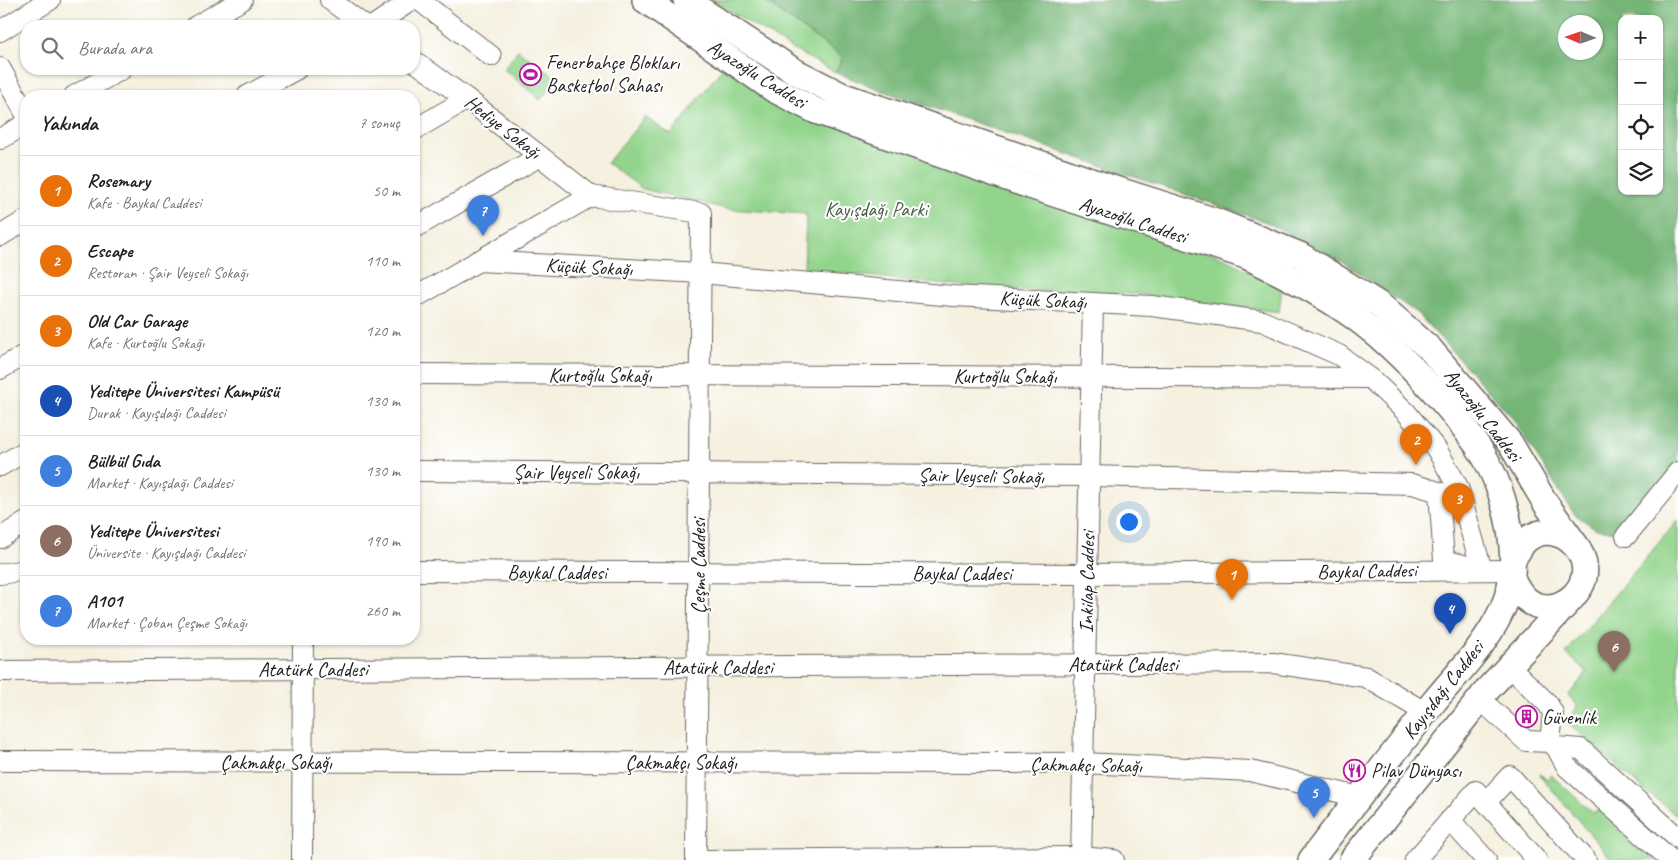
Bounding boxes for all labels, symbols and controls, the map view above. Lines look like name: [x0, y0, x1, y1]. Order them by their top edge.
north arrow: [1558, 15, 1603, 60]
map controls: [1618, 15, 1663, 195]
button: +: [1618, 15, 1663, 60]
search box: [20, 20, 420, 75]
icon: search: [38, 34, 66, 62]
street label: Ayazoğlu Caddesi: [703, 34, 813, 115]
text: Burada ara: [78, 36, 152, 60]
place label: Fenerbahçe Blokları Basketbol Sahası: [546, 50, 681, 98]
button: −: [1618, 60, 1663, 105]
sports icon: Fenerbahçe Blokları Basketbol Sahası: [518, 62, 542, 86]
street label: Hediye Sokağı: [460, 89, 547, 165]
button: locate: [1618, 105, 1663, 150]
text: Yakında: [40, 110, 98, 136]
text: 7 sonuç: [359, 113, 400, 133]
button: layers: [1618, 150, 1663, 195]
text: Rosemary: [87, 169, 150, 193]
text: 1: [52, 181, 60, 201]
text: 50 m: [373, 181, 400, 201]
street label: Ayazoğlu Caddesi: [1076, 191, 1192, 250]
text: Kafe · Baykal Caddesi: [87, 193, 202, 213]
pin: 7: [467, 195, 499, 236]
park label: Kayışdağı Parki: [825, 197, 930, 222]
text: Escape: [87, 239, 133, 263]
text: 2: [52, 251, 60, 271]
text: 110 m: [366, 251, 400, 271]
street label: Küçük Sokağı: [545, 252, 634, 282]
text: Restoran · Şair Veyseli Sokağı: [87, 263, 248, 283]
street label: Küçük Sokağı: [999, 285, 1088, 315]
text: Old Car Garage: [87, 309, 187, 333]
text: 3: [52, 321, 60, 341]
text: 120 m: [366, 321, 400, 341]
text: Kafe · Kurtoğlu Sokağı: [87, 333, 204, 353]
street label: Kurtoğlu Sokağı: [549, 363, 653, 388]
street label: Ayazoğlu Caddesi: [1439, 363, 1529, 468]
street label: Kurtoğlu Sokağı: [954, 364, 1058, 389]
text: Yeditepe Üniversitesi Kampüsü: [87, 379, 279, 403]
text: 4: [52, 391, 60, 411]
text: 130 m: [366, 391, 400, 411]
text: Durak · Kayışdağı Caddesi: [87, 403, 225, 423]
pin: 2: [1400, 424, 1432, 465]
text: Bülbül Gıda: [87, 449, 160, 473]
street label: Şair Veyseli Sokağı: [513, 460, 640, 485]
text: 5: [53, 461, 59, 481]
text: 130 m: [366, 461, 400, 481]
street label: Şair Veyseli Sokağı: [918, 462, 1045, 490]
text: Market · Kayışdağı Caddesi: [87, 473, 233, 493]
pin: 3: [1442, 483, 1474, 524]
your location: [1116, 509, 1142, 535]
street label: Çeşme Caddesi: [686, 516, 711, 614]
text: Yeditepe Üniversitesi: [87, 519, 218, 543]
street label: Inkilap Caddesi: [1074, 529, 1100, 633]
text: 6: [52, 531, 60, 551]
text: 190 m: [366, 531, 400, 551]
text: Üniversite · Kayışdağı Caddesi: [87, 543, 245, 563]
street label: Baykal Caddesi: [1317, 558, 1419, 584]
pin: 1: [1216, 559, 1248, 600]
street label: Baykal Caddesi: [507, 560, 609, 585]
street label: Baykal Caddesi: [912, 561, 1014, 586]
text: A101: [87, 589, 122, 613]
pin: 4: [1434, 593, 1466, 634]
text: 7: [52, 601, 60, 621]
text: 260 m: [366, 601, 400, 621]
text: Market · Çoban Çeşme Sokağı: [87, 613, 247, 633]
pin: 6: [1598, 631, 1630, 672]
street label: Kayışdağı Caddesi: [1397, 634, 1491, 744]
street label: Atatürk Caddesi: [1068, 652, 1180, 677]
street label: Atatürk Caddesi: [663, 655, 775, 680]
street label: Atatürk Caddesi: [258, 657, 370, 682]
building icon: Güvenlik: [1514, 705, 1538, 729]
place label: Güvenlik: [1542, 705, 1597, 730]
street label: Çakmakçı Sokağı: [220, 750, 333, 775]
street label: Çakmakçı Sokağı: [625, 750, 738, 775]
street label: Çakmakçı Sokağı: [1030, 752, 1143, 778]
restaurant icon: Pilav Dünyası: [1343, 758, 1367, 782]
place label: Pilav Dünyası: [1371, 758, 1462, 783]
pin: 5: [1298, 777, 1330, 818]

